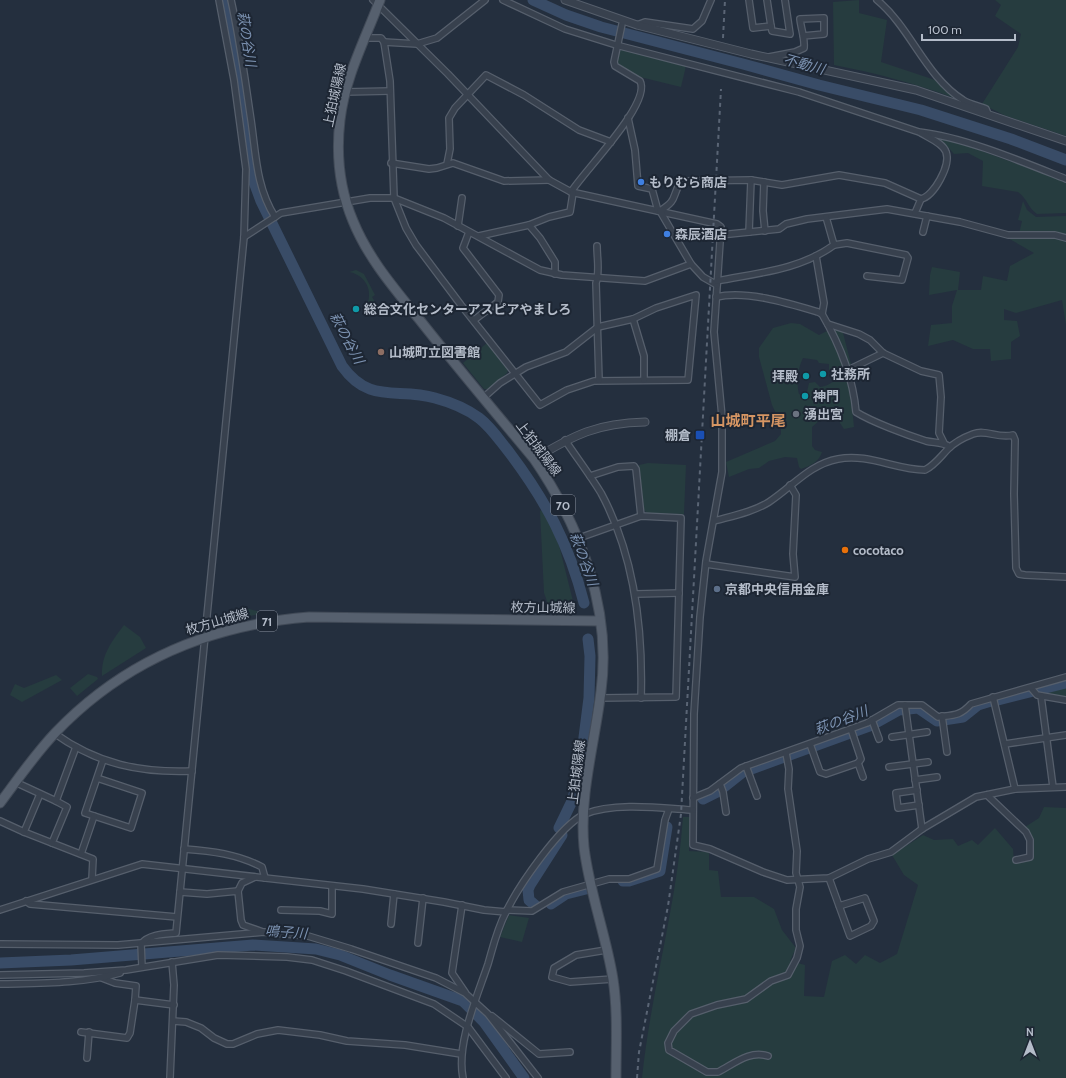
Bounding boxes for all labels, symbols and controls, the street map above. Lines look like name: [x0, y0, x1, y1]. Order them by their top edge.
water label: 萩の谷川: [234, 10, 261, 70]
scale bar: [922, 16, 1015, 42]
text: 100 m: [928, 22, 962, 37]
water label: 不動川: [781, 50, 829, 79]
street label: 上狛城陽線: [319, 62, 349, 128]
place label: もりむら商店: [649, 174, 727, 190]
marker: もりむら商店: [636, 177, 646, 187]
place label: 森辰酒店: [675, 226, 727, 242]
marker: 森辰酒店: [662, 229, 672, 239]
place label: 総合文化センターアスピアやましろ: [363, 301, 571, 317]
marker: 総合文化センターアスピアやましろ: [351, 304, 361, 314]
water label: 萩の谷川: [326, 309, 369, 369]
place label: 山城町立図書館: [389, 344, 480, 360]
marker: 山城町立図書館: [376, 347, 386, 357]
place label: 社務所: [831, 366, 870, 382]
place label: 拝殿: [772, 368, 798, 384]
marker: 社務所: [818, 369, 828, 379]
marker: 拝殿: [801, 371, 811, 381]
place label: 神門: [813, 388, 839, 404]
marker: 神門: [800, 391, 810, 401]
place label: 湧出宮: [804, 406, 843, 422]
marker: 湧出宮: [791, 409, 801, 419]
district label: 山城町平尾: [710, 412, 786, 430]
street label: 上狛城陽線: [513, 417, 565, 479]
place label: 棚倉: [665, 427, 691, 443]
marker: 棚倉: [694, 429, 706, 441]
road number: 70: [551, 495, 575, 515]
water label: 萩の谷川: [566, 530, 603, 590]
place label: cocotaco: [853, 542, 904, 558]
marker: cocotaco: [840, 545, 850, 555]
place label: 京都中央信用金庫: [725, 581, 829, 597]
marker: 京都中央信用金庫: [712, 584, 722, 594]
street label: 枚方山城線: [510, 598, 576, 616]
street label: 枚方山城線: [184, 604, 250, 638]
road number: 71: [257, 611, 277, 631]
water label: 萩の谷川: [812, 701, 872, 738]
street label: 上狛城陽線: [564, 739, 588, 805]
water label: 鳴子川: [264, 922, 310, 943]
north arrow: [1010, 1022, 1050, 1062]
text: N: [1026, 1025, 1034, 1039]

